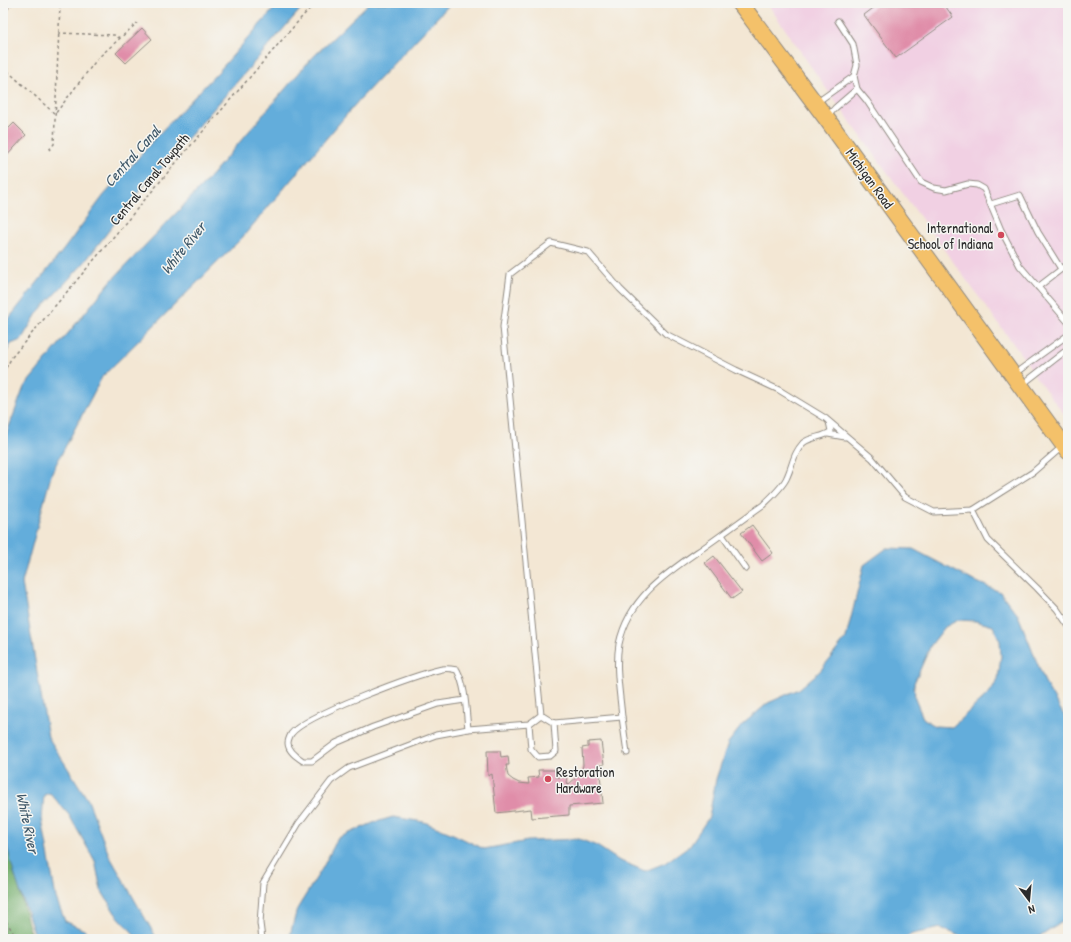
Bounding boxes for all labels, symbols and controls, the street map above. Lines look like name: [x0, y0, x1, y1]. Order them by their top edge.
water label: Central Canal: [99, 120, 166, 191]
street label: Central Canal Towpath: [105, 129, 194, 230]
street label: Michigan Road: [841, 144, 899, 213]
water label: White River: [156, 216, 212, 278]
place label: International School of Indiana: [908, 218, 994, 253]
marker: International School of Indiana: [996, 230, 1006, 240]
place label: Restoration Hardware: [556, 762, 615, 797]
marker: Restoration Hardware: [543, 774, 553, 784]
water label: White River: [11, 791, 45, 857]
north arrow: [1009, 880, 1049, 920]
text: N: [1027, 902, 1037, 917]

